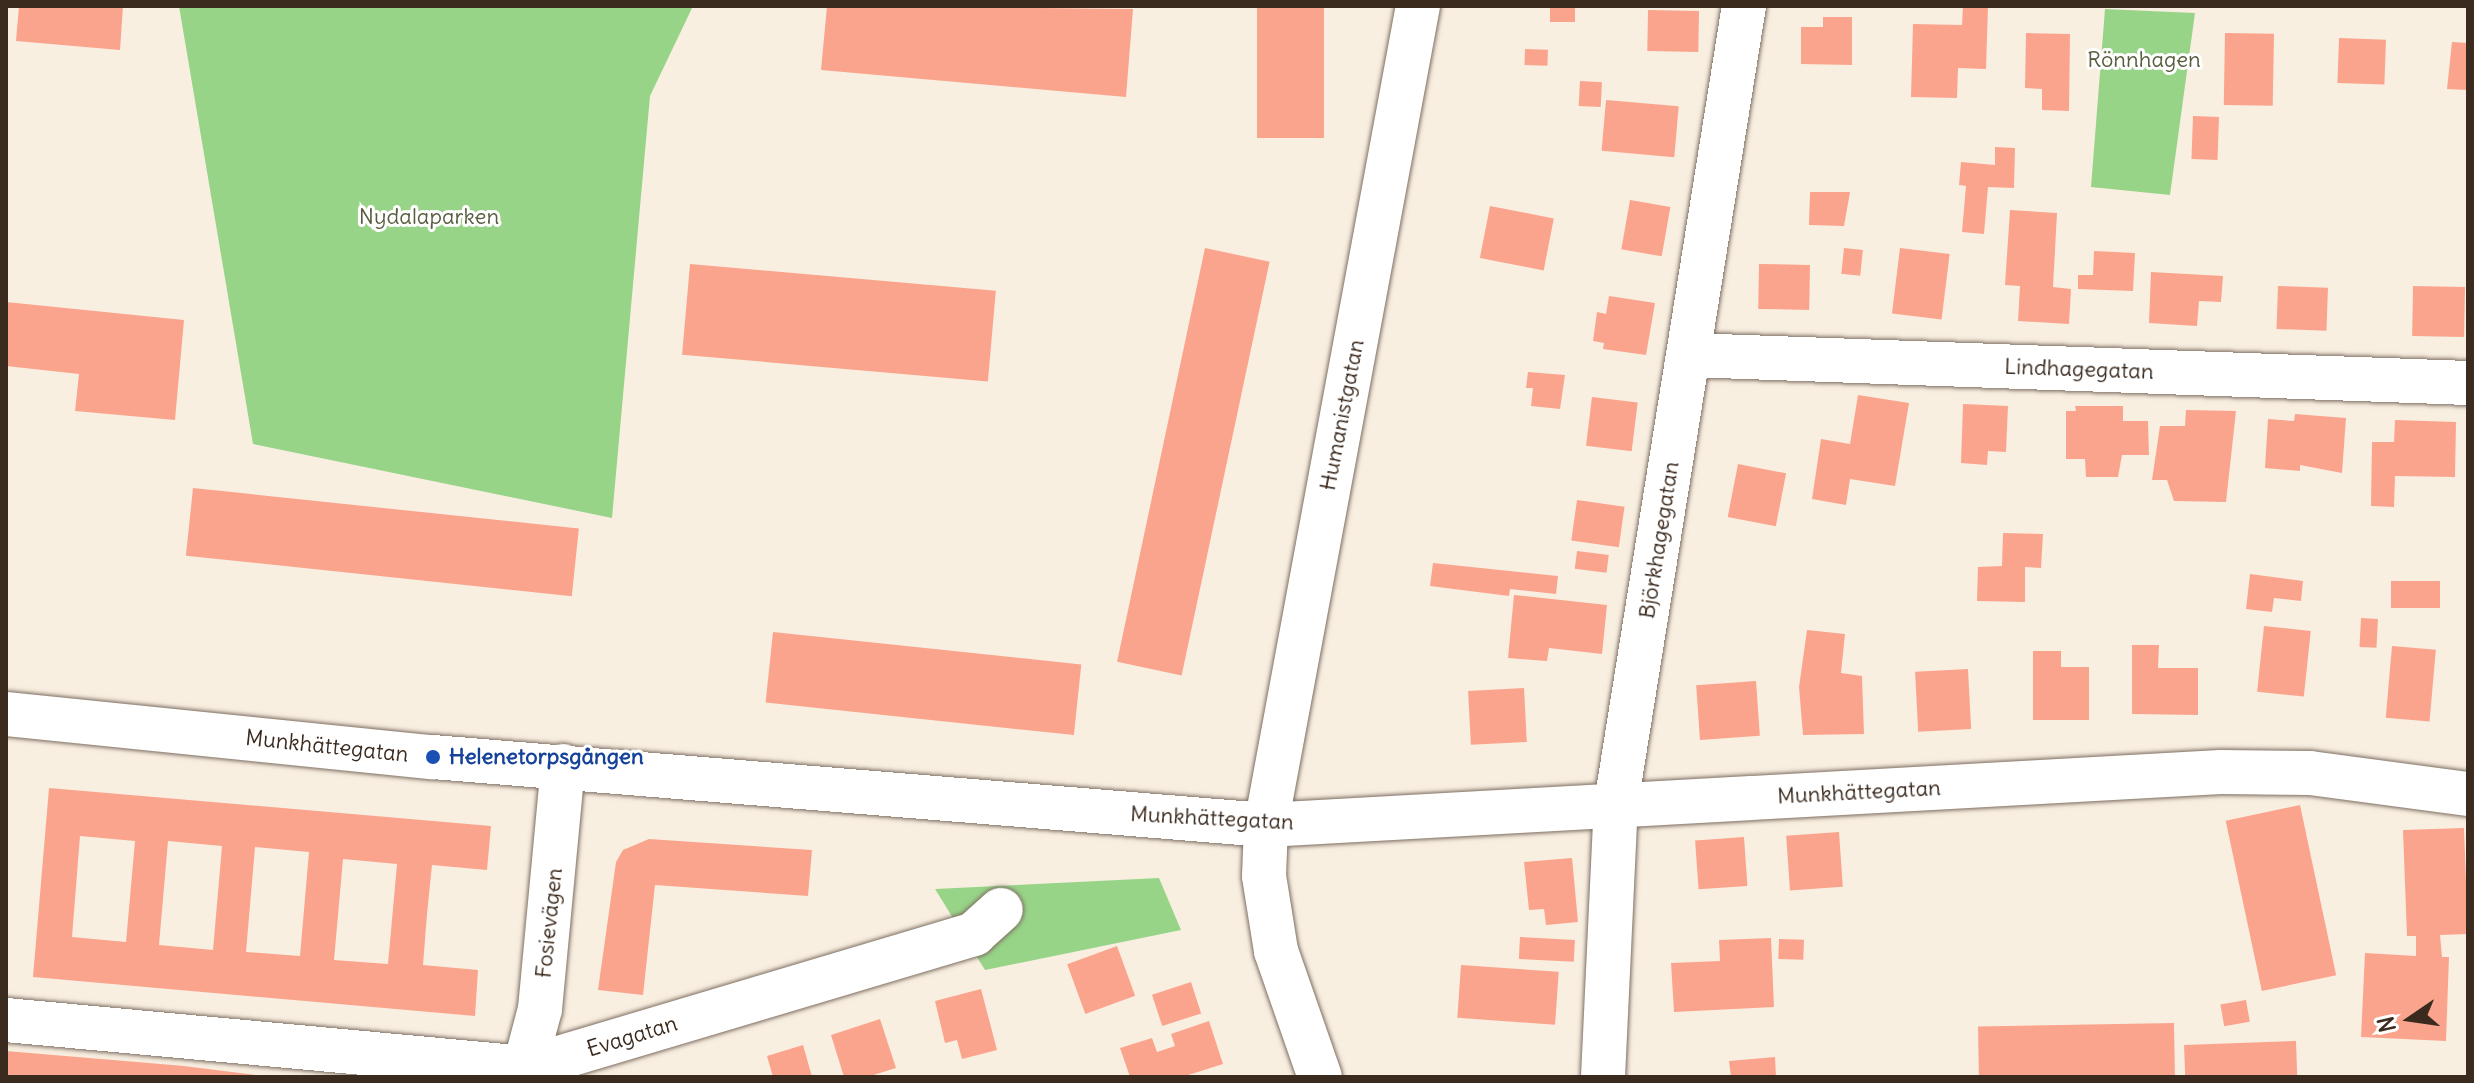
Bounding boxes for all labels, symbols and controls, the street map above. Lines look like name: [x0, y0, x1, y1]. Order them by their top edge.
park label: Rönnhagen: [2087, 47, 2201, 73]
park label: Nydalaparken: [359, 204, 499, 230]
street label: Humanistgatan: [1314, 337, 1370, 493]
street label: Lindhagegatan: [2004, 353, 2154, 385]
street label: Björkhagegatan: [1634, 460, 1684, 620]
street label: Munkhättegatan: [244, 724, 410, 768]
place label: Helenetorpsgången: [449, 744, 644, 770]
marker: Helenetorpsgången: [424, 748, 442, 766]
street label: Munkhättegatan: [1777, 775, 1941, 809]
street label: Munkhättegatan: [1130, 801, 1294, 835]
street label: Fosievägen: [530, 867, 568, 979]
north arrow: [2370, 979, 2450, 1059]
street label: Evagatan: [584, 1010, 680, 1062]
text: N: [2371, 1014, 2402, 1035]

